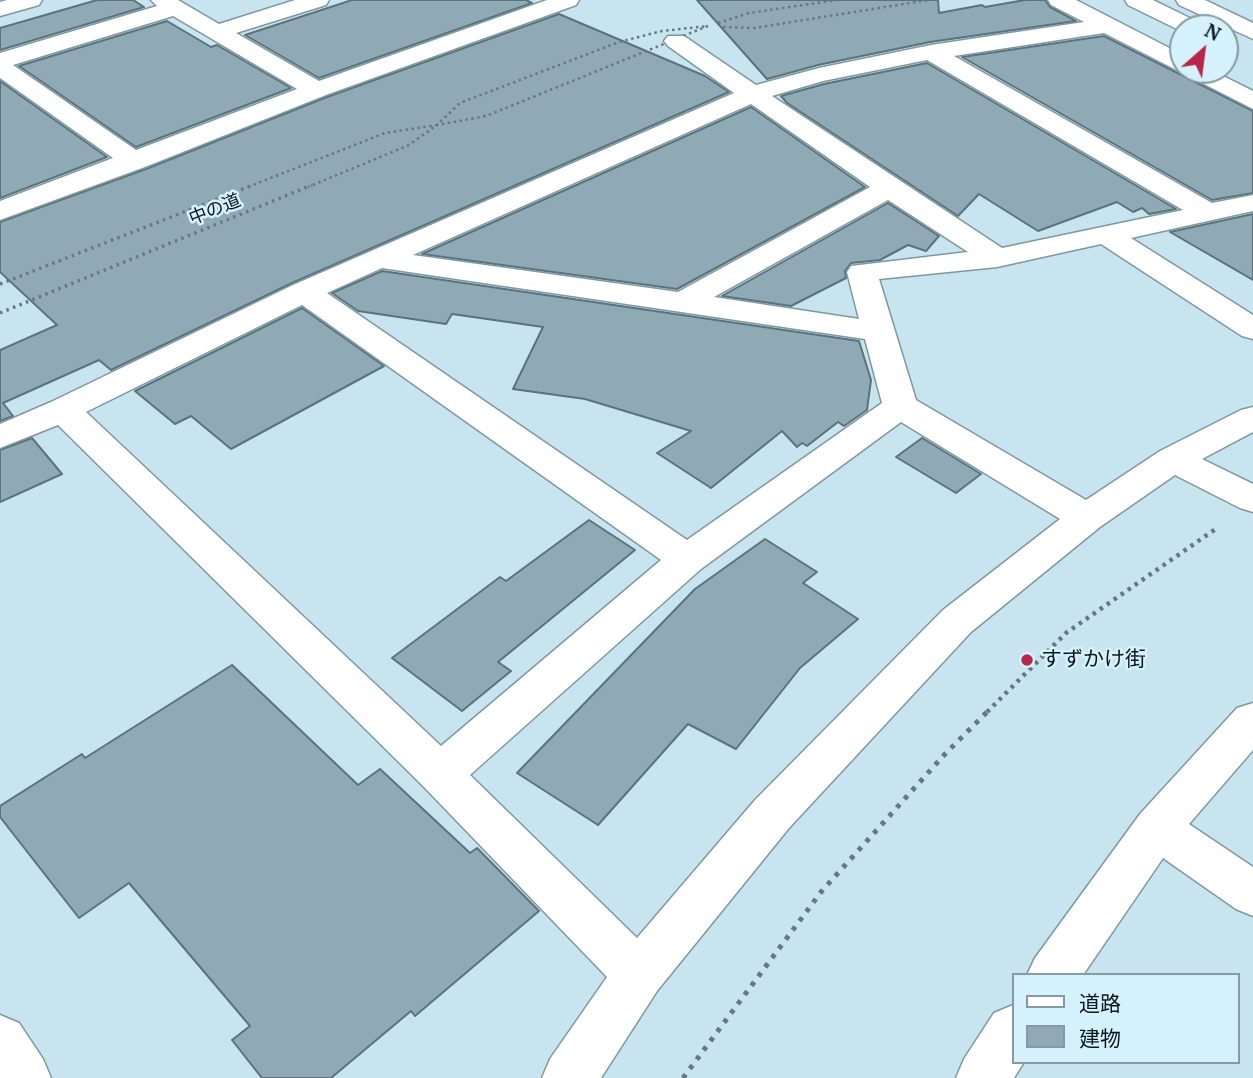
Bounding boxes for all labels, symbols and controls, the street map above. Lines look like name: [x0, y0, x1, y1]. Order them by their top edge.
north arrow: [1169, 14, 1239, 84]
text: N: [1201, 17, 1225, 46]
street label: 中の道: [186, 190, 244, 230]
place label: すずかけ街: [1041, 647, 1146, 673]
marker: すずかけ街: [1019, 652, 1035, 668]
legend: [1012, 973, 1239, 1064]
text: 道路: [1079, 989, 1121, 1017]
text: 建物: [1079, 1024, 1121, 1052]

